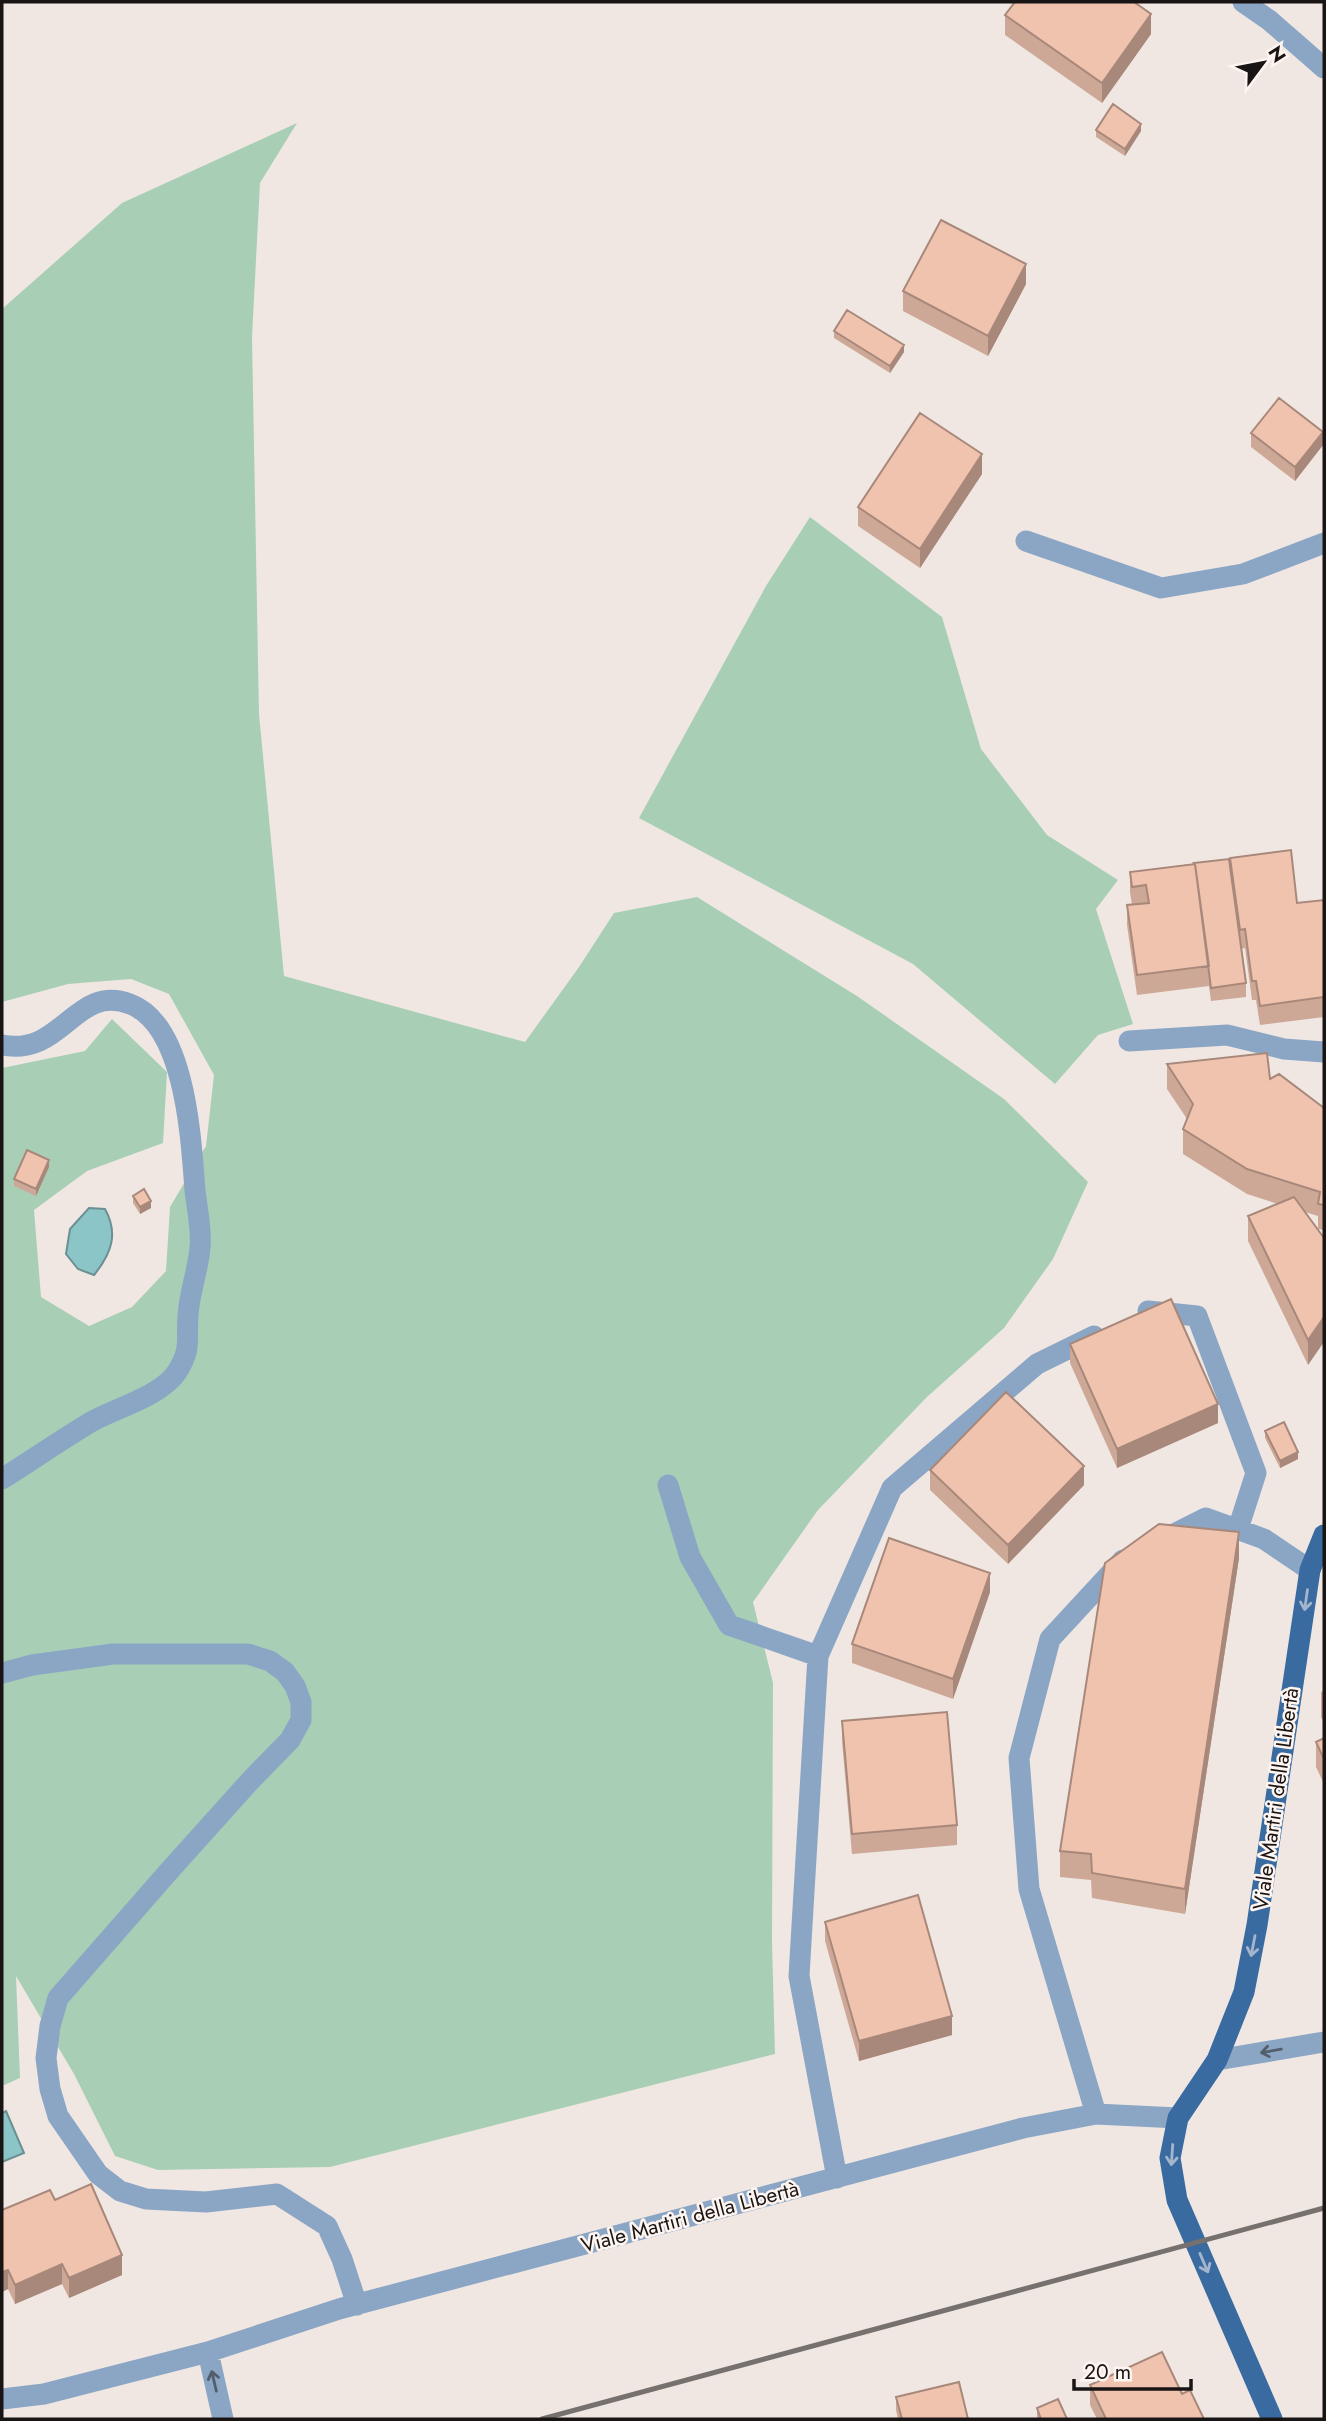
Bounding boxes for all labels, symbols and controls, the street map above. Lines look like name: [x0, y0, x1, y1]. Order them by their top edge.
north arrow: [1228, 28, 1298, 98]
text: N: [1262, 41, 1292, 68]
one-way arrow: [1299, 1588, 1312, 1611]
street label: Viale Martiri della Libertà: [1246, 1686, 1306, 1912]
one-way arrow: [1246, 1934, 1260, 1957]
one-way arrow: [1260, 2045, 1283, 2058]
one-way arrow: [1165, 2143, 1178, 2166]
street label: Viale Martiri della Libertà: [578, 2174, 802, 2260]
one-way arrow: [1198, 2252, 1211, 2273]
scale bar: [1074, 2348, 1191, 2392]
text: 20 m: [1084, 2357, 1131, 2387]
one-way arrow: [207, 2370, 221, 2393]

